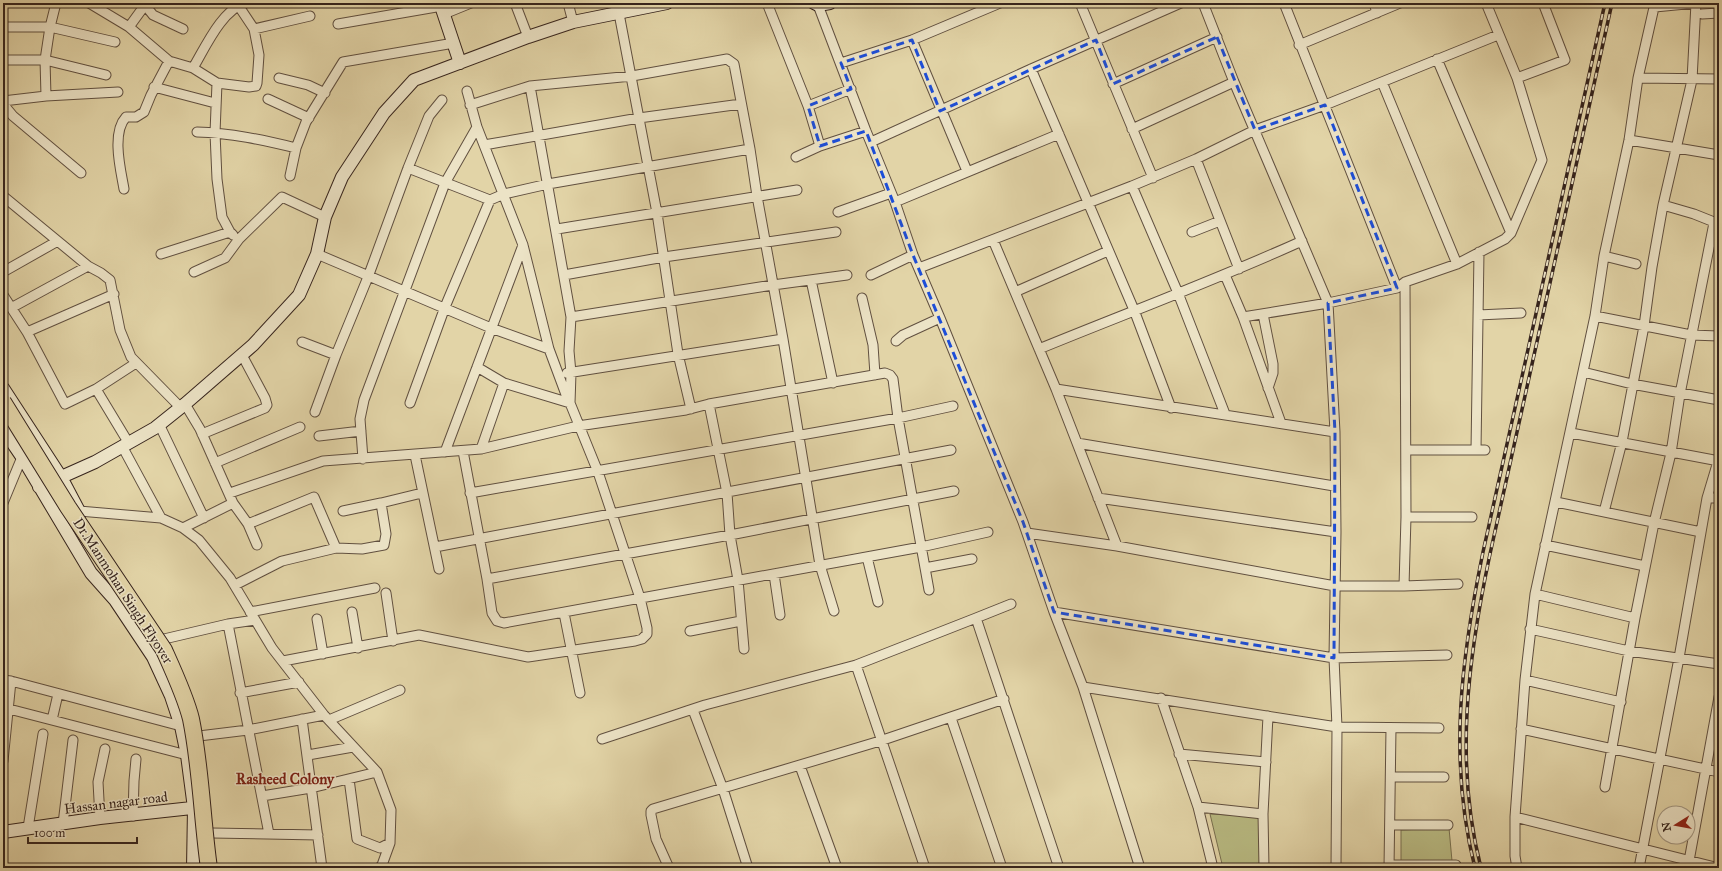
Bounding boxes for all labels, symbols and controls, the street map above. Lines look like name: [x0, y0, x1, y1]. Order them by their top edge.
street label: Dr.Manmohan Singh Flyover: [69, 515, 177, 668]
district label: Rasheed Colony: [236, 770, 335, 789]
street label: Hassan nagar road: [63, 788, 169, 818]
north arrow: [1656, 805, 1696, 845]
scale bar: [28, 819, 137, 845]
text: N: [1659, 820, 1674, 833]
text: 100 m: [34, 826, 65, 840]

